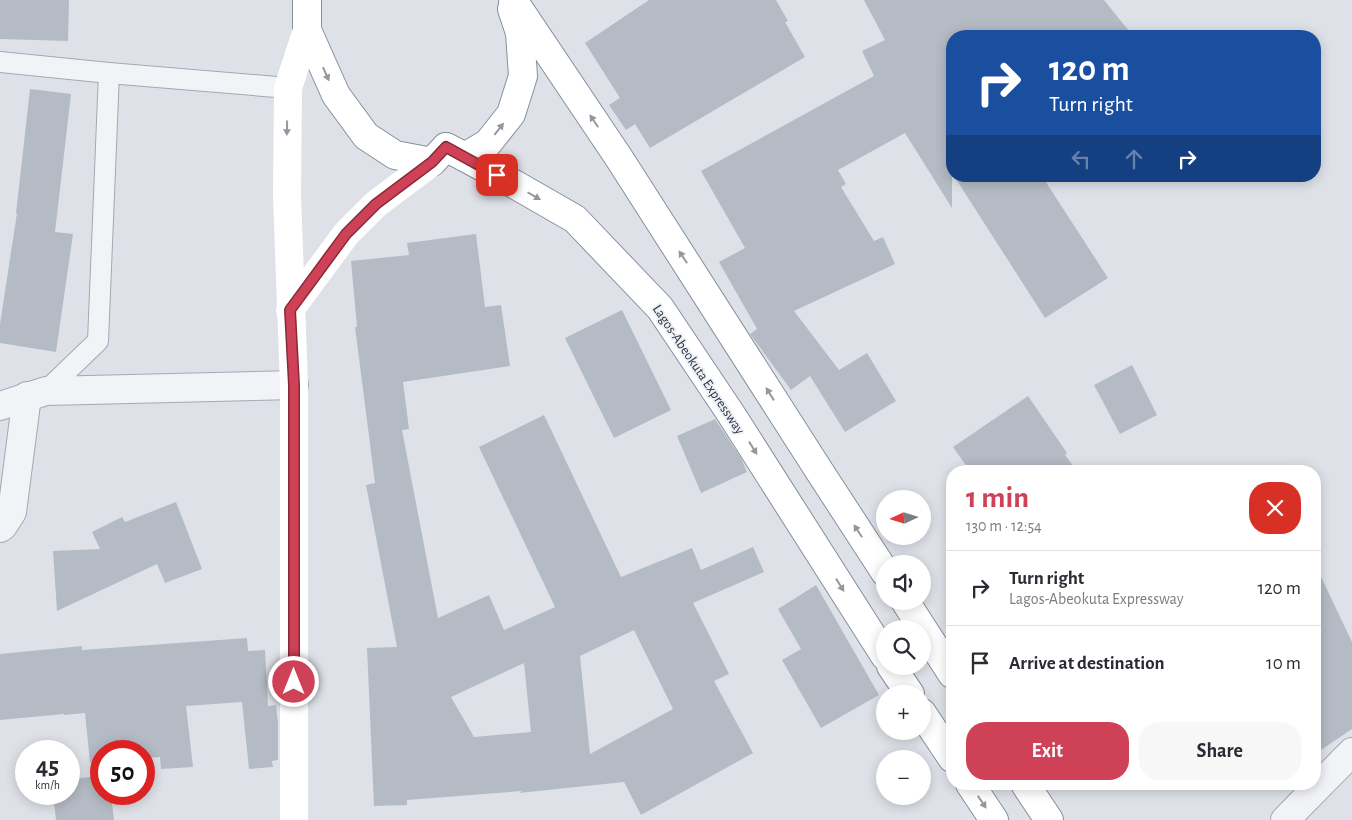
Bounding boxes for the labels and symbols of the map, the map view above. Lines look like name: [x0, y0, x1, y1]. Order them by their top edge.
one-way arrow: [323, 67, 331, 81]
one-way arrow: [589, 114, 599, 128]
one-way arrow: [283, 120, 291, 136]
one-way arrow: [494, 122, 504, 136]
pin: [476, 154, 518, 196]
one-way arrow: [528, 192, 541, 201]
one-way arrow: [678, 251, 688, 264]
street label: Lagos-Abeokuta Expressway: [650, 302, 747, 437]
one-way arrow: [765, 388, 775, 401]
one-way arrow: [748, 441, 757, 455]
north arrow: [876, 490, 931, 545]
one-way arrow: [853, 524, 863, 538]
one-way arrow: [835, 578, 845, 592]
position arrow: [267, 655, 319, 707]
speed limit sign: 50: [90, 740, 155, 805]
one-way arrow: [977, 795, 987, 809]

